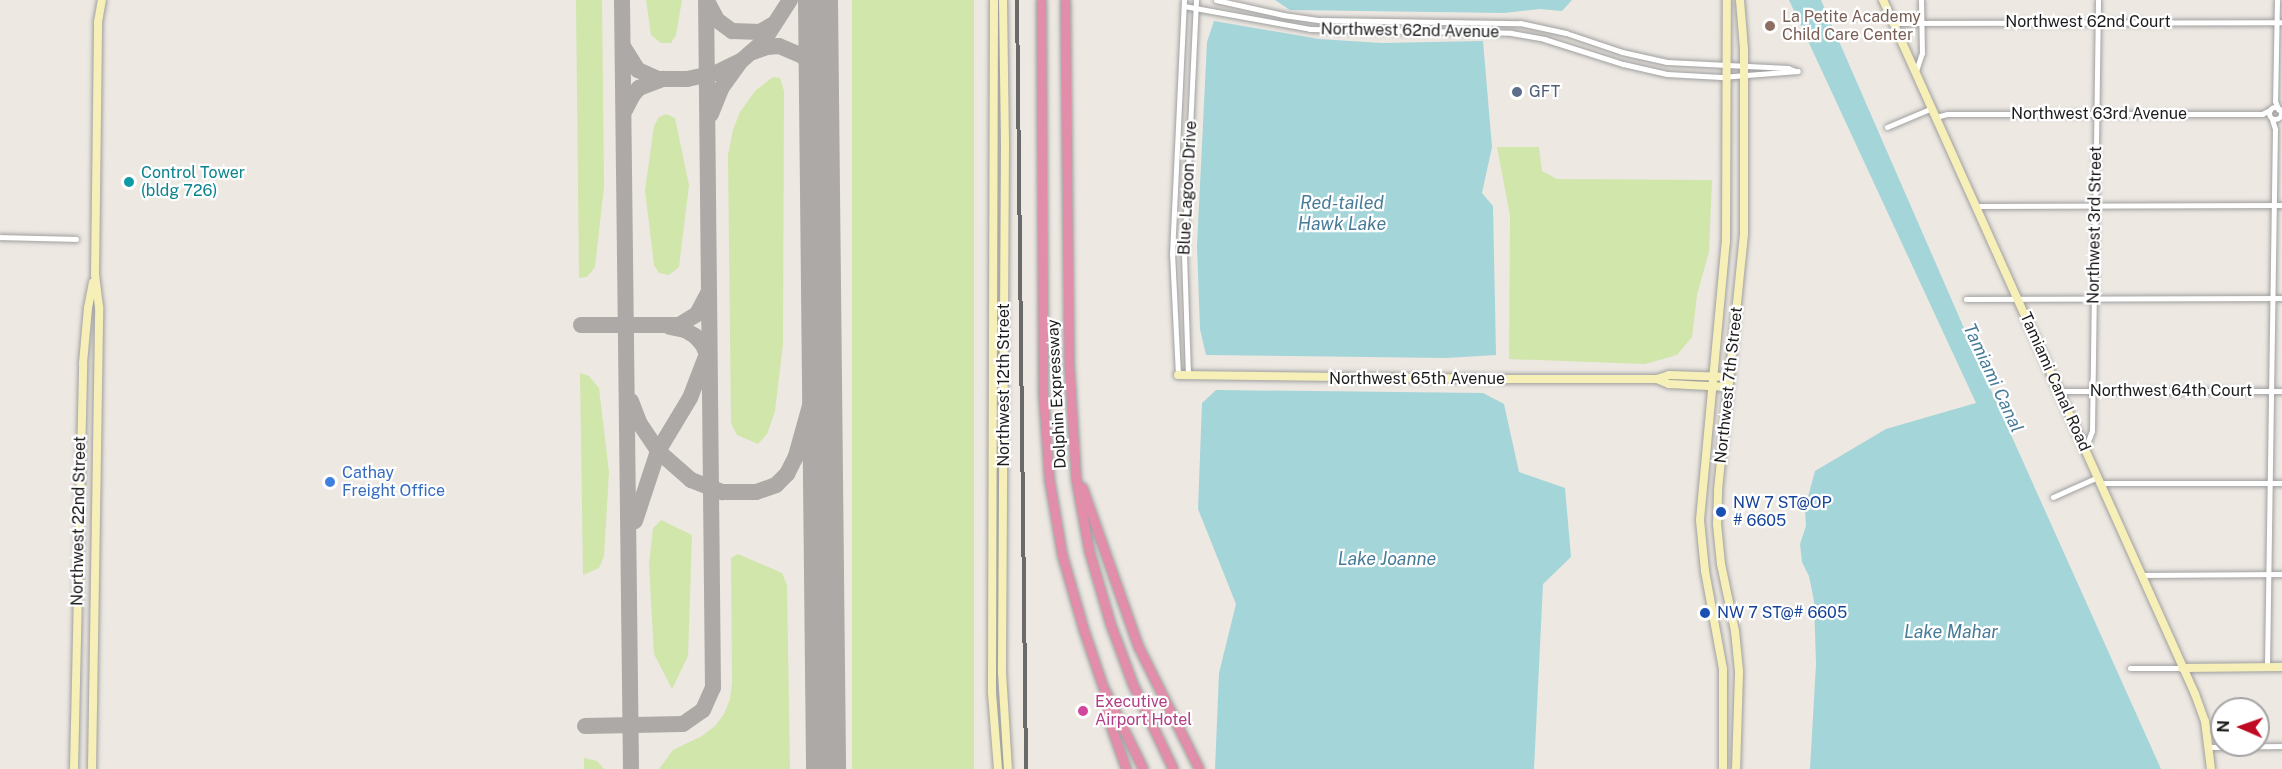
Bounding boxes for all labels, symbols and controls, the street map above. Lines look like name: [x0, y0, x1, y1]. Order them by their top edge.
place label: La Petite Academy Child Care Center: [1782, 7, 1921, 45]
street label: Northwest 62nd Court: [2005, 12, 2171, 32]
marker: La Petite Academy Child Care Center: [1763, 19, 1777, 33]
street label: Northwest 62nd Avenue: [1321, 20, 1499, 42]
place label: GFT: [1529, 82, 1560, 102]
marker: GFT: [1510, 85, 1524, 99]
street label: Northwest 63rd Avenue: [2011, 104, 2187, 124]
street label: Blue Lagoon Drive: [1175, 120, 1201, 256]
street label: Northwest 3rd Street: [2084, 146, 2106, 304]
place label: Control Tower (bldg 726): [141, 163, 245, 201]
marker: Control Tower (bldg 726): [122, 175, 136, 189]
water label: Red-tailed Hawk Lake: [1298, 193, 1386, 236]
street label: Northwest 12th Street: [994, 303, 1014, 467]
street label: Northwest 7th Street: [1711, 306, 1747, 464]
street label: Tamiami Canal Road: [2016, 310, 2094, 454]
street label: Dolphin Expressway: [1043, 319, 1071, 469]
water label: Tamiami Canal: [1958, 320, 2028, 436]
street label: Northwest 65th Avenue: [1329, 369, 1505, 389]
street label: Northwest 64th Court: [2090, 381, 2252, 401]
street label: Northwest 22nd Street: [68, 436, 90, 606]
place label: Cathay Freight Office: [342, 463, 445, 501]
marker: Cathay Freight Office: [323, 475, 337, 489]
place label: NW 7 ST@OP # 6605: [1733, 493, 1832, 531]
marker: NW 7 ST@OP # 6605: [1714, 505, 1728, 519]
water label: Lake Joanne: [1338, 548, 1436, 570]
place label: NW 7 ST@# 6605: [1717, 603, 1847, 623]
marker: NW 7 ST@# 6605: [1698, 606, 1712, 620]
water label: Lake Mahar: [1904, 621, 1998, 643]
place label: Executive Airport Hotel: [1095, 692, 1192, 730]
north arrow: [2210, 697, 2270, 757]
marker: Executive Airport Hotel: [1076, 704, 1090, 718]
text: N: [2214, 720, 2233, 733]

